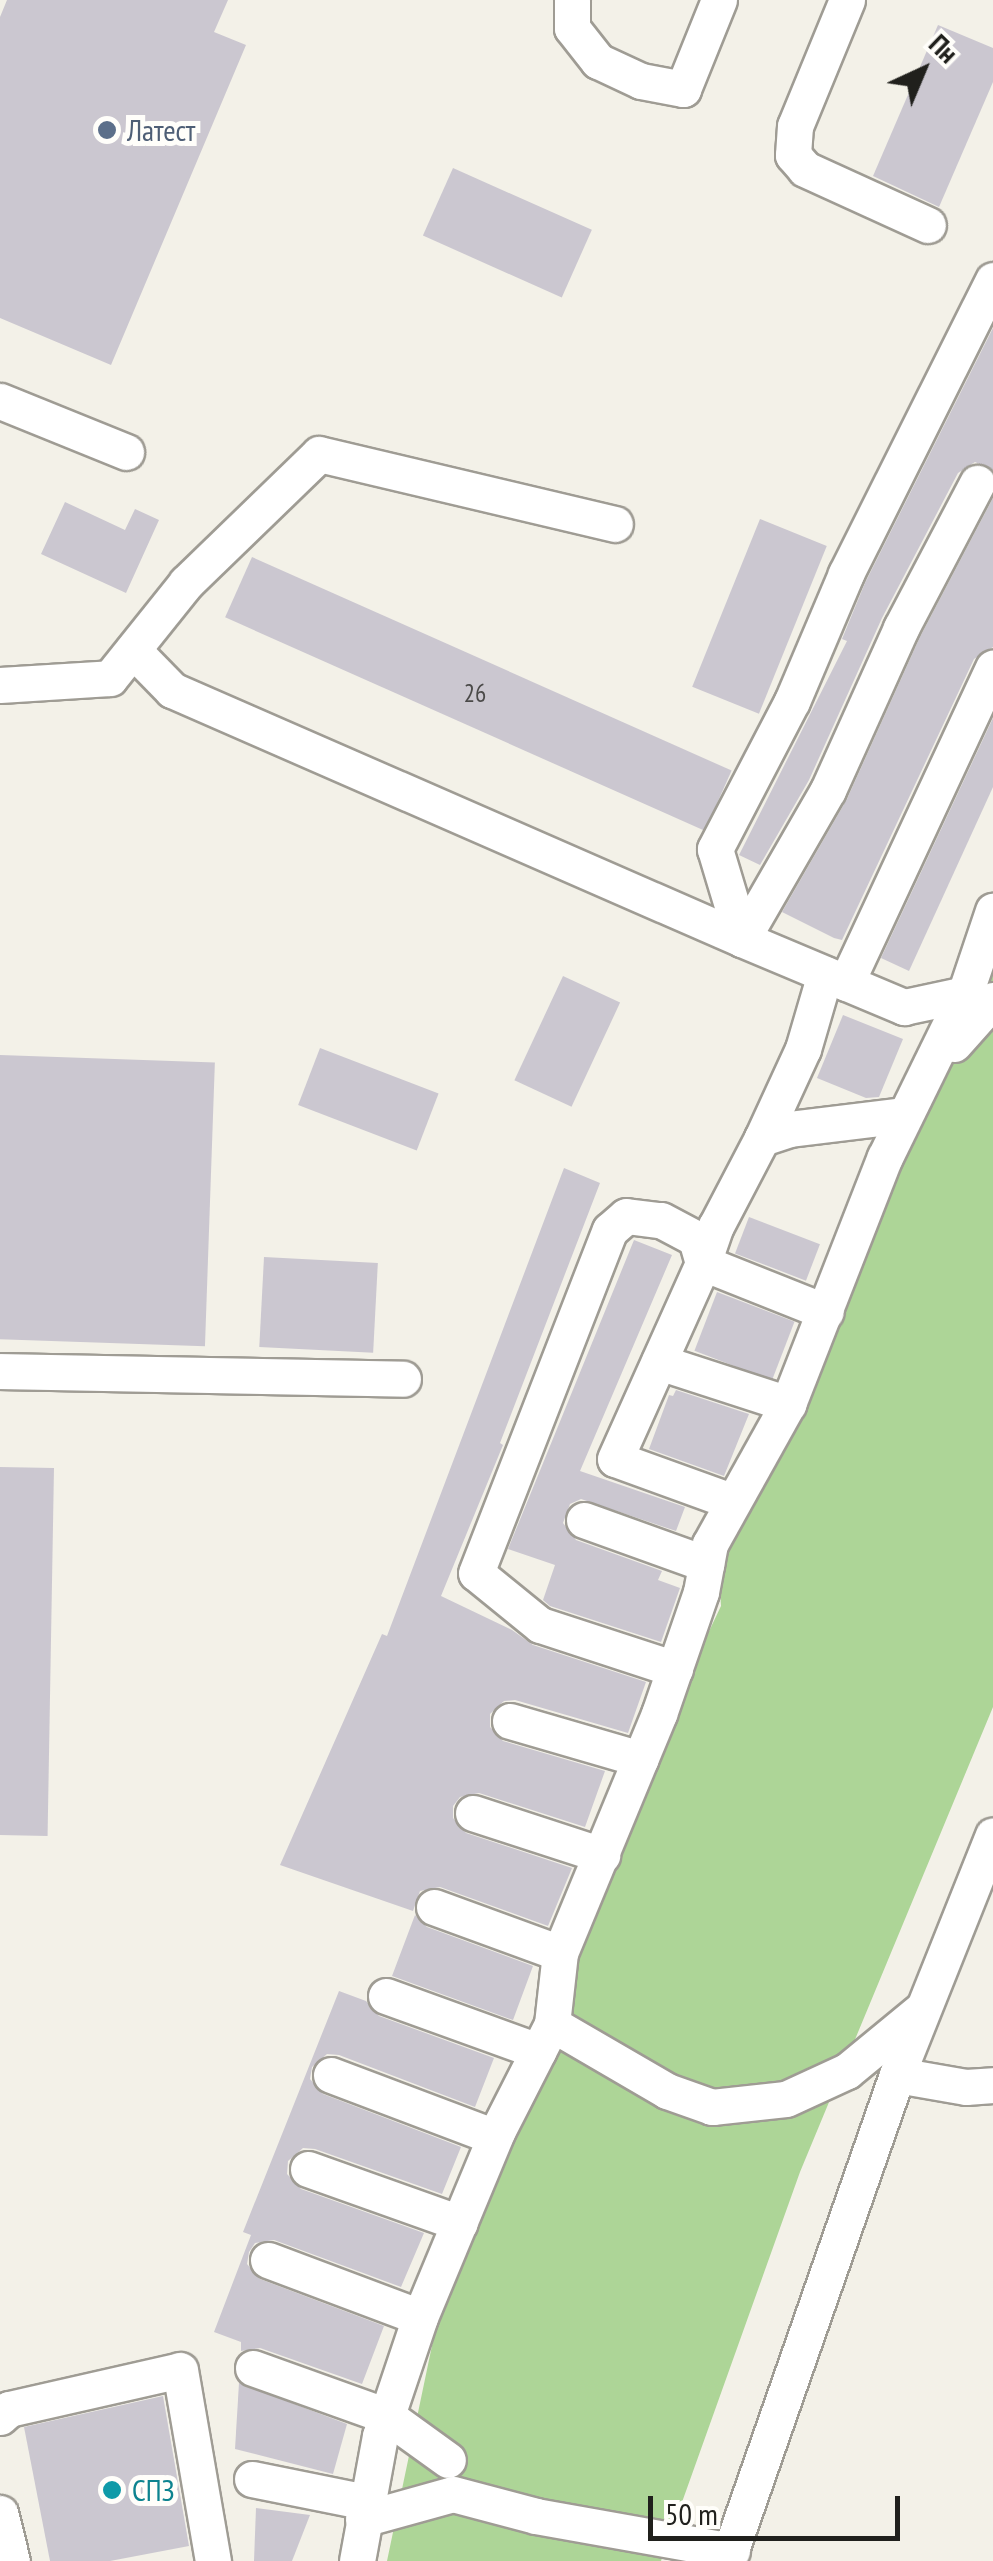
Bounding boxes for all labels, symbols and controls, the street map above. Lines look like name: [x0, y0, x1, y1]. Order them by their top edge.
north arrow: [873, 20, 973, 120]
text: Пн: [922, 25, 967, 71]
place label: Латест: [127, 112, 195, 148]
marker: Латест: [96, 119, 118, 141]
house number: 26: [464, 678, 486, 708]
place label: СПЗ: [132, 2472, 175, 2508]
scale bar: [653, 2476, 906, 2538]
marker: СПЗ: [101, 2479, 123, 2501]
text: 50 m: [665, 2494, 718, 2533]

